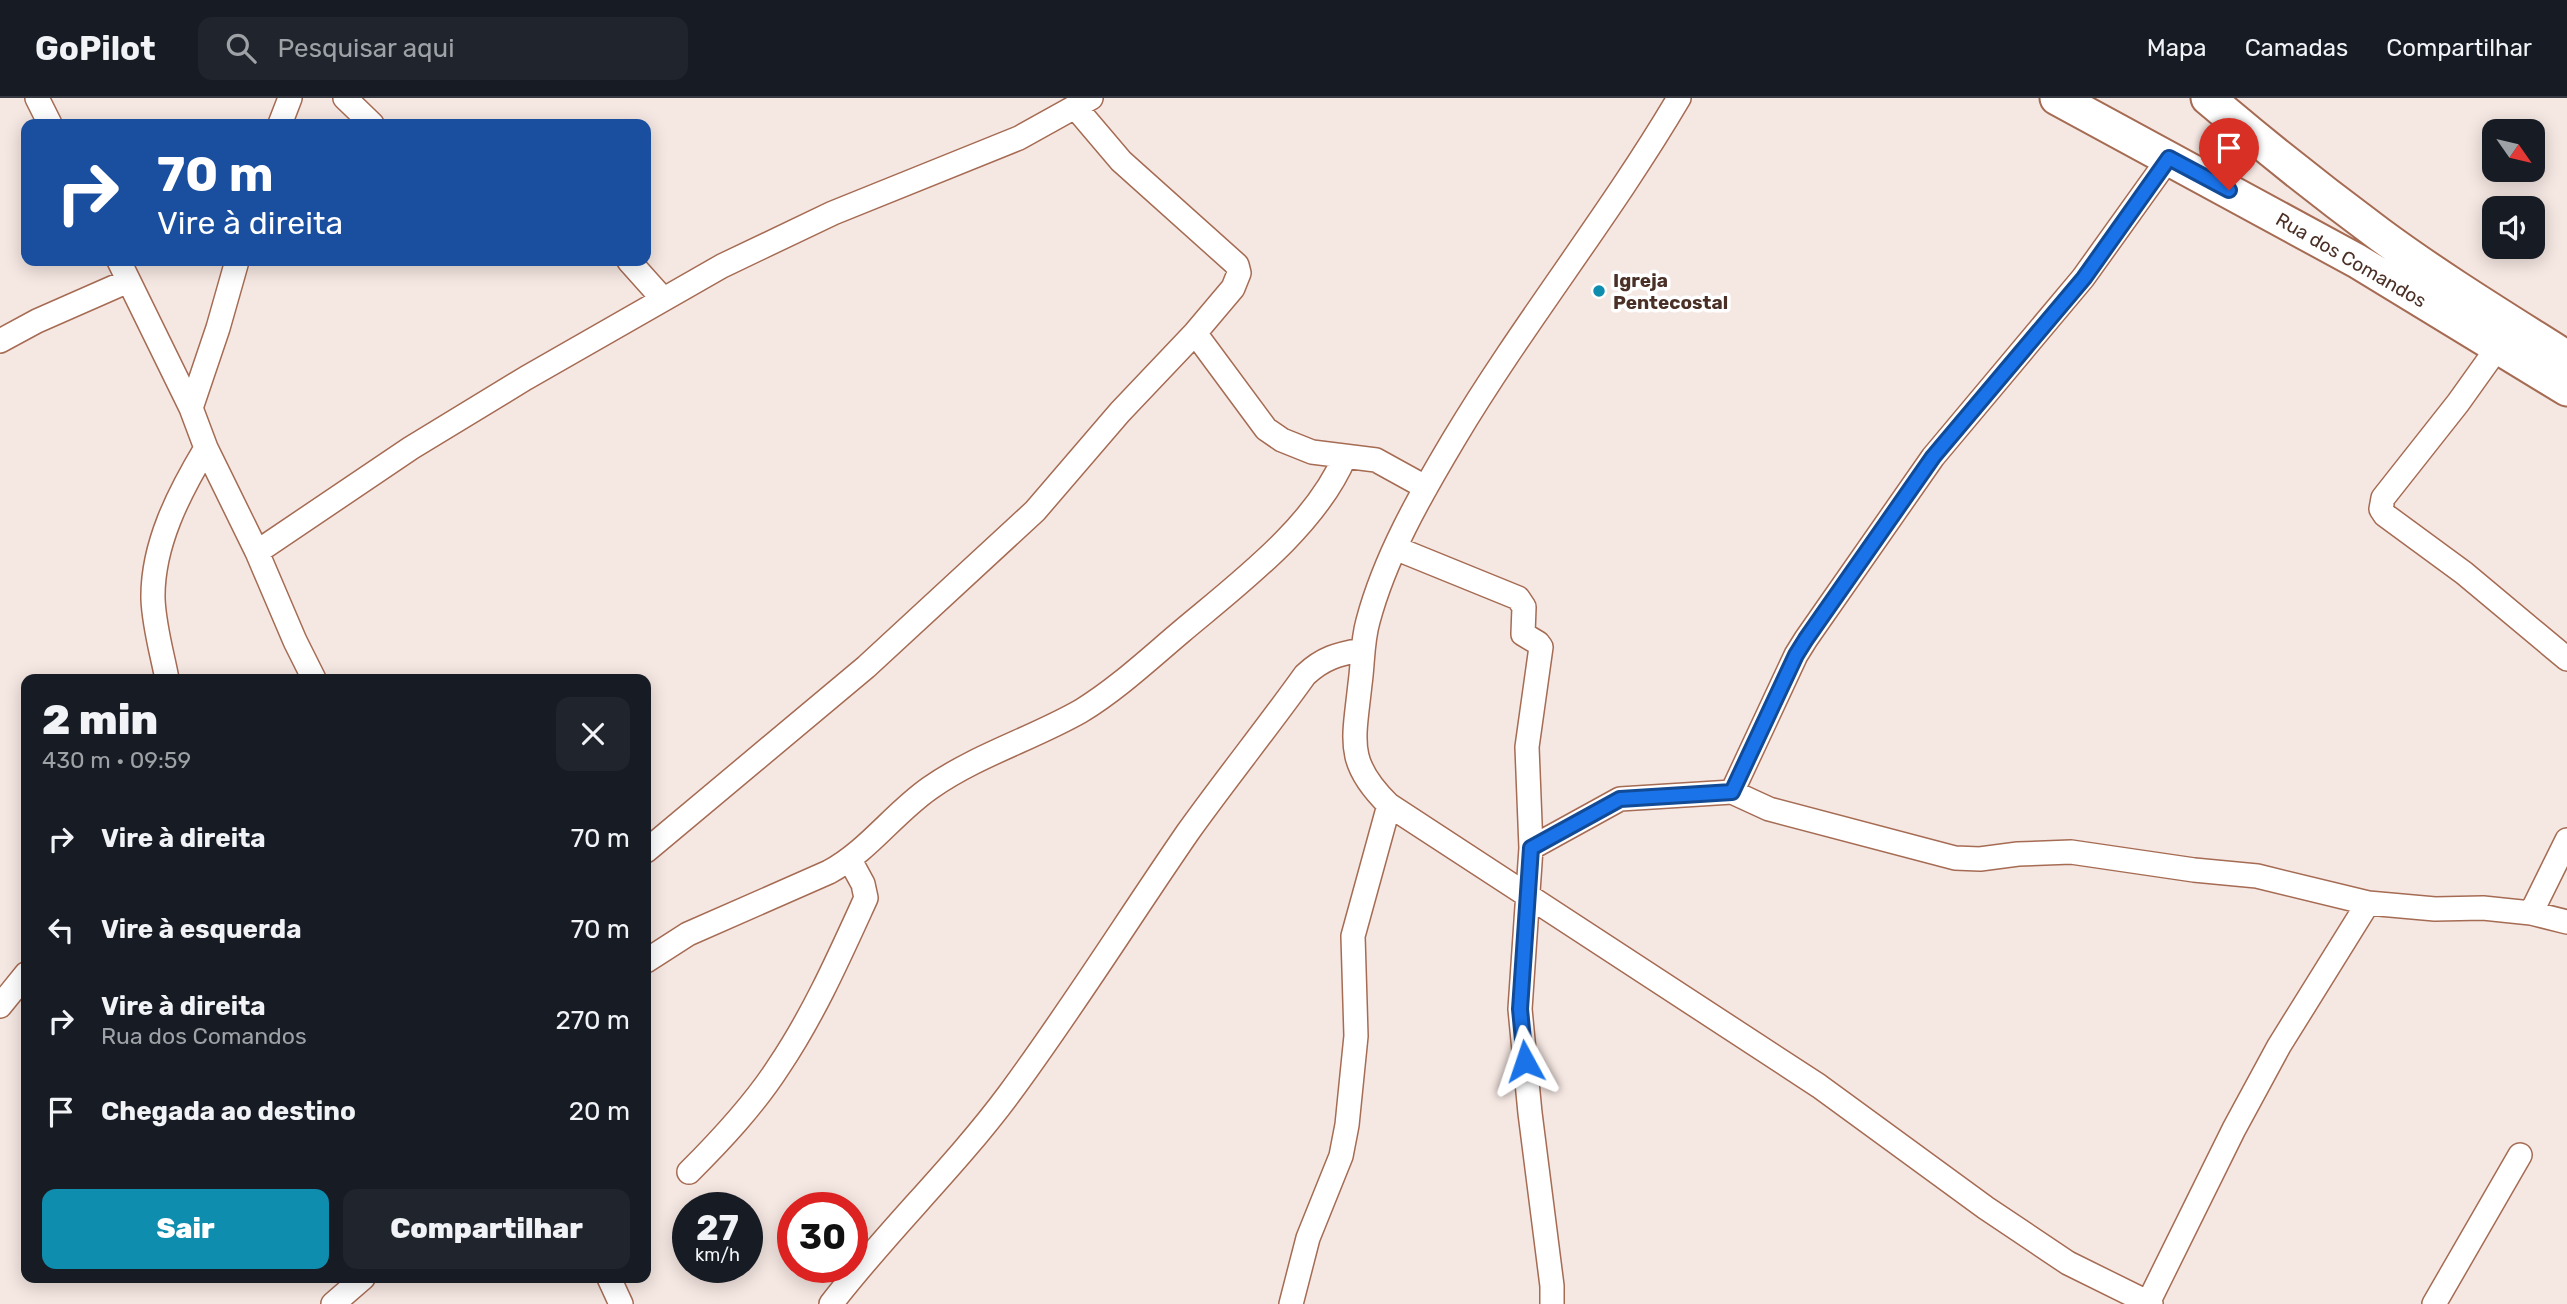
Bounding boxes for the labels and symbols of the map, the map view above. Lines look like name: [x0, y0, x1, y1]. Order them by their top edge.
pin: [2199, 118, 2259, 190]
north arrow: [2482, 119, 2544, 182]
street label: Rua dos Comandos: [2272, 208, 2430, 312]
place label: Igreja Pentecostal: [1613, 269, 1728, 314]
marker: Igreja Pentecostal: [1591, 283, 1607, 299]
position arrow: [1488, 1024, 1562, 1098]
speed limit sign: 30: [777, 1192, 868, 1283]

